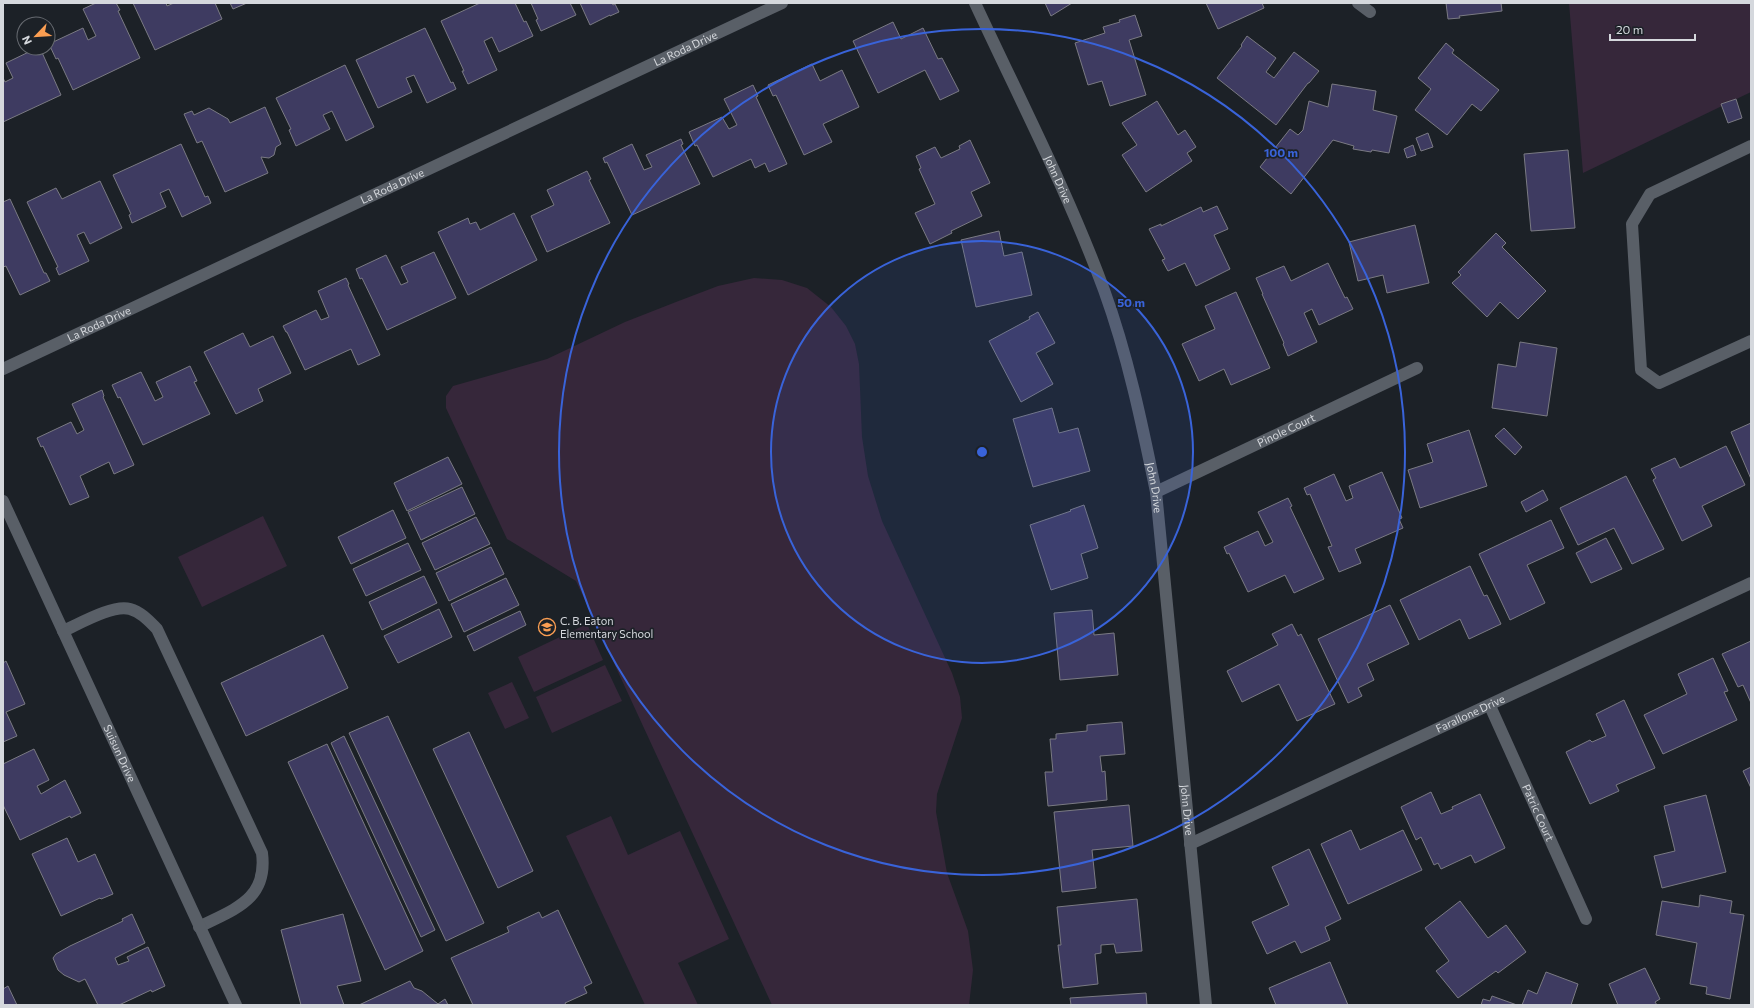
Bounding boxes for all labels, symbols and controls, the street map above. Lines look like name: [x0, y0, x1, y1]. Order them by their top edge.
north arrow: [16, 16, 56, 56]
scale bar: [1610, 16, 1695, 42]
text: 20 m: [1616, 22, 1643, 36]
street label: La Roda Drive: [651, 27, 719, 68]
text: N: [19, 34, 34, 47]
text: 100 m: [1264, 145, 1298, 159]
street label: John Drive: [1041, 153, 1075, 205]
street label: La Roda Drive: [358, 165, 426, 206]
text: 50 m: [1117, 295, 1145, 309]
street label: La Roda Drive: [65, 303, 133, 344]
street label: Pinole Court: [1255, 410, 1317, 449]
centre of rings: [975, 445, 989, 459]
street label: John Drive: [1143, 461, 1165, 514]
place label: C. B. Eaton Elementary School: [560, 614, 653, 640]
school or university icon: C. B. Eaton Elementary School: [537, 617, 557, 637]
street label: Farallone Drive: [1433, 691, 1507, 735]
street label: Suisun Drive: [101, 722, 139, 784]
street label: Patric Court: [1520, 782, 1557, 843]
street label: John Drive: [1178, 784, 1196, 836]

